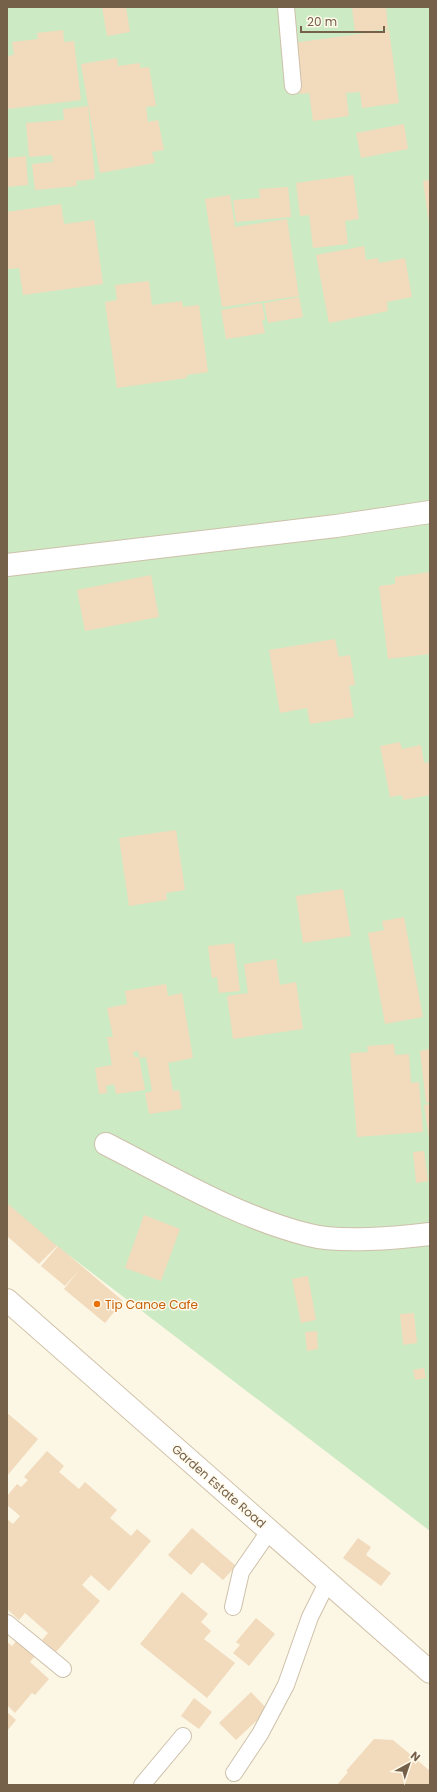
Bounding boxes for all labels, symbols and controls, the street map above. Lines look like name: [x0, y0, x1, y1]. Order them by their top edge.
scale bar: [301, 8, 384, 34]
text: 20 m: [307, 13, 337, 30]
place label: Tip Canoe Cafe: [105, 1296, 198, 1313]
marker: Tip Canoe Cafe: [92, 1299, 102, 1309]
street label: Garden Estate Road: [168, 1440, 270, 1532]
north arrow: [389, 1744, 429, 1784]
text: N: [407, 1748, 424, 1765]

